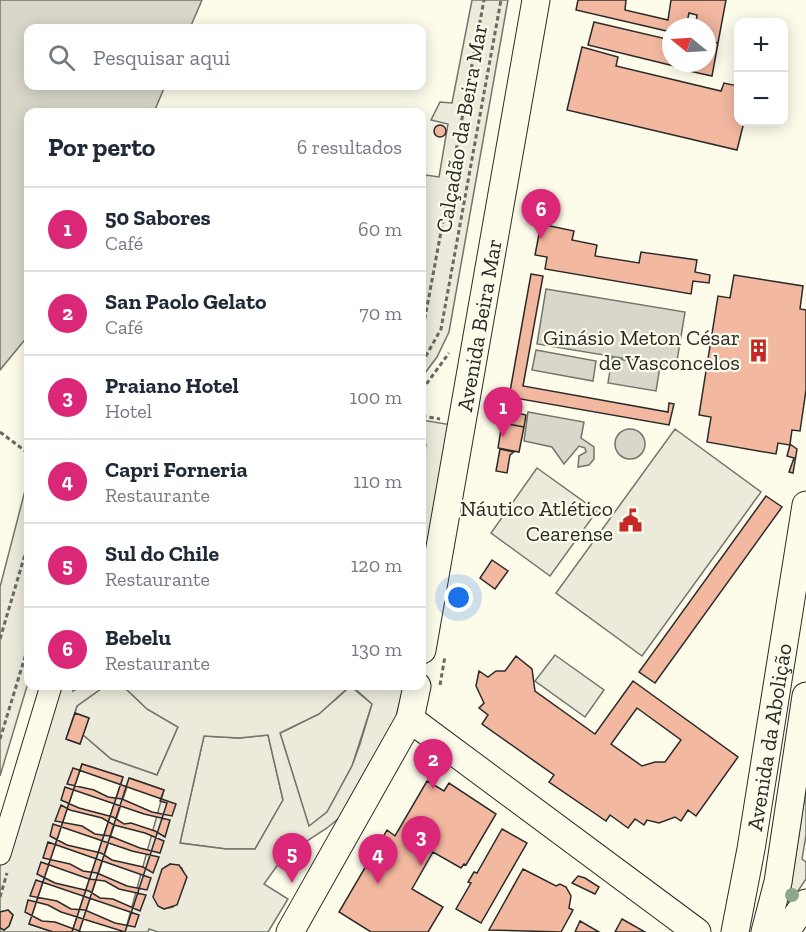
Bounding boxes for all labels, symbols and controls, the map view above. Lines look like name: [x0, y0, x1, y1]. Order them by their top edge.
north arrow: [662, 18, 716, 72]
map controls: [734, 18, 788, 126]
button: +: [734, 18, 788, 72]
street label: Calçadão da Beira Mar: [430, 21, 493, 235]
search box: [24, 24, 426, 90]
icon: search: [45, 41, 78, 74]
text: Pesquisar aqui: [93, 44, 230, 71]
button: −: [734, 72, 788, 126]
text: Por perto: [48, 131, 155, 163]
text: 6 resultados: [297, 135, 402, 159]
pin: 6: [522, 190, 560, 239]
text: 50 Sabores: [105, 204, 211, 231]
text: 1: [63, 217, 72, 241]
text: 60 m: [358, 217, 402, 241]
text: Café: [105, 231, 143, 255]
street label: Avenida Beira Mar: [451, 237, 508, 413]
text: San Paolo Gelato: [105, 288, 266, 315]
text: 2: [62, 301, 73, 325]
text: 70 m: [359, 301, 402, 325]
text: Café: [105, 315, 143, 339]
place label: Ginásio Meton César de Vasconcelos: [543, 324, 740, 376]
building icon: Ginásio Meton César de Vasconcelos: [745, 337, 771, 363]
text: Praiano Hotel: [105, 372, 239, 399]
text: 3: [62, 385, 73, 409]
text: 100 m: [349, 385, 402, 409]
pin: 1: [484, 388, 522, 437]
text: Hotel: [105, 399, 152, 423]
text: Capri Forneria: [105, 456, 248, 483]
text: 4: [62, 469, 73, 493]
text: 110 m: [353, 469, 402, 493]
text: Restaurante: [105, 483, 210, 507]
place label: Náutico Atlético Cearense: [460, 495, 613, 547]
public building icon: Náutico Atlético Cearense: [618, 508, 644, 534]
text: Sul do Chile: [105, 540, 219, 567]
text: 5: [62, 553, 73, 577]
text: 120 m: [351, 553, 402, 577]
text: Restaurante: [105, 567, 210, 591]
your location: [444, 583, 473, 612]
text: Bebelu: [105, 624, 171, 651]
text: 6: [62, 637, 73, 661]
text: 130 m: [351, 637, 402, 661]
street label: Avenida da Abolição: [741, 641, 798, 833]
text: Restaurante: [105, 651, 210, 675]
pin: 2: [414, 740, 452, 789]
pin: 3: [402, 816, 440, 866]
pin: 5: [272, 834, 312, 883]
pin: 4: [358, 834, 398, 884]

